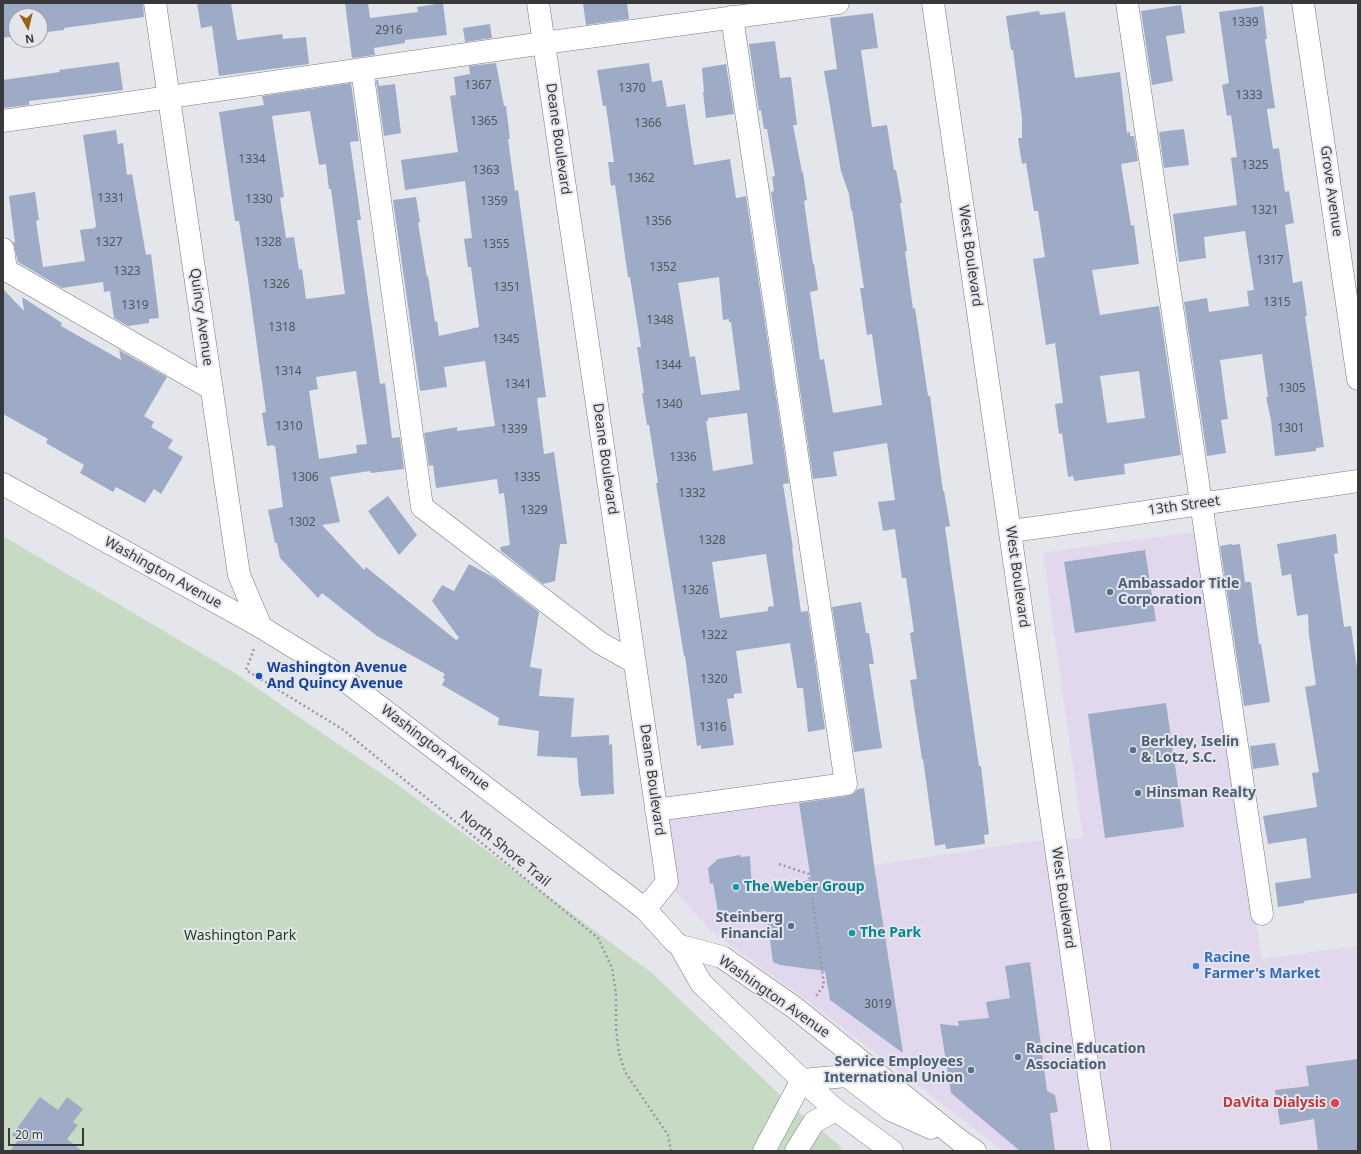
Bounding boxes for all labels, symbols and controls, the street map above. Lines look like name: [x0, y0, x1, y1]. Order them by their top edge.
north arrow: [8, 8, 48, 48]
house number: 1339: [1231, 16, 1259, 30]
house number: 2916: [375, 24, 403, 38]
text: N: [24, 31, 35, 47]
house number: 1367: [464, 79, 492, 93]
street label: Deane Boulevard: [542, 82, 574, 196]
house number: 1370: [618, 82, 646, 96]
house number: 1333: [1235, 89, 1263, 103]
house number: 1365: [470, 115, 498, 129]
house number: 1366: [634, 117, 662, 131]
street label: Grove Avenue: [1316, 144, 1346, 238]
house number: 1334: [238, 153, 266, 167]
house number: 1325: [1241, 159, 1269, 173]
house number: 1363: [472, 164, 500, 178]
house number: 1362: [627, 172, 655, 186]
house number: 1331: [97, 192, 125, 206]
house number: 1330: [245, 193, 273, 207]
house number: 1359: [480, 195, 508, 209]
street label: West Boulevard: [955, 204, 985, 308]
house number: 1321: [1251, 204, 1279, 218]
house number: 1356: [644, 215, 672, 229]
house number: 1327: [95, 236, 123, 250]
house number: 1328: [254, 236, 282, 250]
house number: 1355: [482, 238, 510, 252]
house number: 1317: [1256, 254, 1284, 268]
house number: 1352: [649, 261, 677, 275]
house number: 1323: [113, 265, 141, 279]
street label: Quincy Avenue: [186, 267, 216, 367]
house number: 1326: [262, 278, 290, 292]
house number: 1351: [493, 281, 521, 295]
house number: 1315: [1263, 296, 1291, 310]
house number: 1319: [121, 299, 149, 313]
house number: 1348: [646, 314, 674, 328]
house number: 1318: [268, 321, 296, 335]
house number: 1345: [492, 333, 520, 347]
house number: 1344: [654, 359, 682, 373]
house number: 1314: [274, 365, 302, 379]
house number: 1341: [504, 378, 532, 392]
house number: 1305: [1278, 382, 1306, 396]
house number: 1340: [655, 398, 683, 412]
street label: Deane Boulevard: [589, 402, 621, 516]
house number: 1310: [275, 420, 303, 434]
house number: 1301: [1277, 422, 1305, 436]
house number: 1339: [500, 423, 528, 437]
house number: 1336: [669, 451, 697, 465]
house number: 1306: [291, 471, 319, 485]
house number: 1335: [513, 471, 541, 485]
house number: 1332: [678, 487, 706, 501]
street label: 13th Street: [1147, 493, 1221, 519]
house number: 1329: [520, 504, 548, 518]
house number: 1302: [288, 516, 316, 530]
street label: West Boulevard: [1002, 525, 1032, 629]
street label: Washington Avenue: [101, 534, 225, 612]
house number: 1328: [698, 534, 726, 548]
place label: Ambassador Title Corporation: [1118, 576, 1239, 608]
house number: 1326: [681, 584, 709, 598]
marker: Ambassador Title Corporation: [1105, 587, 1115, 597]
house number: 1322: [700, 629, 728, 643]
place label: Washington Avenue And Quincy Avenue: [267, 660, 407, 692]
marker: Washington Avenue And Quincy Avenue: [254, 671, 264, 681]
house number: 1320: [700, 673, 728, 687]
street label: Washington Avenue: [377, 702, 493, 794]
house number: 1316: [699, 721, 727, 735]
street label: Deane Boulevard: [636, 723, 668, 837]
place label: Berkley, Iselin & Lotz, S.C.: [1141, 734, 1239, 766]
marker: Berkley, Iselin & Lotz, S.C.: [1128, 745, 1138, 755]
place label: Hinsman Realty: [1146, 785, 1256, 801]
marker: Hinsman Realty: [1133, 788, 1143, 798]
street label: North Shore Trail: [456, 807, 554, 891]
street label: West Boulevard: [1048, 846, 1078, 950]
place label: The Weber Group: [744, 879, 865, 895]
marker: The Weber Group: [731, 882, 741, 892]
place label: Steinberg Financial: [715, 910, 783, 942]
marker: Steinberg Financial: [786, 921, 796, 931]
place label: The Park: [860, 925, 921, 941]
park label: Washington Park: [184, 928, 296, 944]
marker: The Park: [847, 928, 857, 938]
place label: Racine Farmer's Market: [1204, 950, 1320, 982]
street label: Washington Avenue: [715, 952, 833, 1042]
marker: Racine Farmer's Market: [1191, 961, 1201, 971]
house number: 3019: [864, 998, 892, 1012]
place label: Racine Education Association: [1026, 1041, 1146, 1074]
marker: Racine Education Association: [1013, 1052, 1023, 1062]
place label: Service Employees International Union: [824, 1054, 963, 1086]
marker: Service Employees International Union: [966, 1065, 976, 1075]
place label: DaVita Dialysis: [1223, 1095, 1326, 1111]
marker: DaVita Dialysis: [1329, 1097, 1341, 1109]
scale bar: [10, 1120, 86, 1146]
text: 20 m: [15, 1126, 43, 1143]

